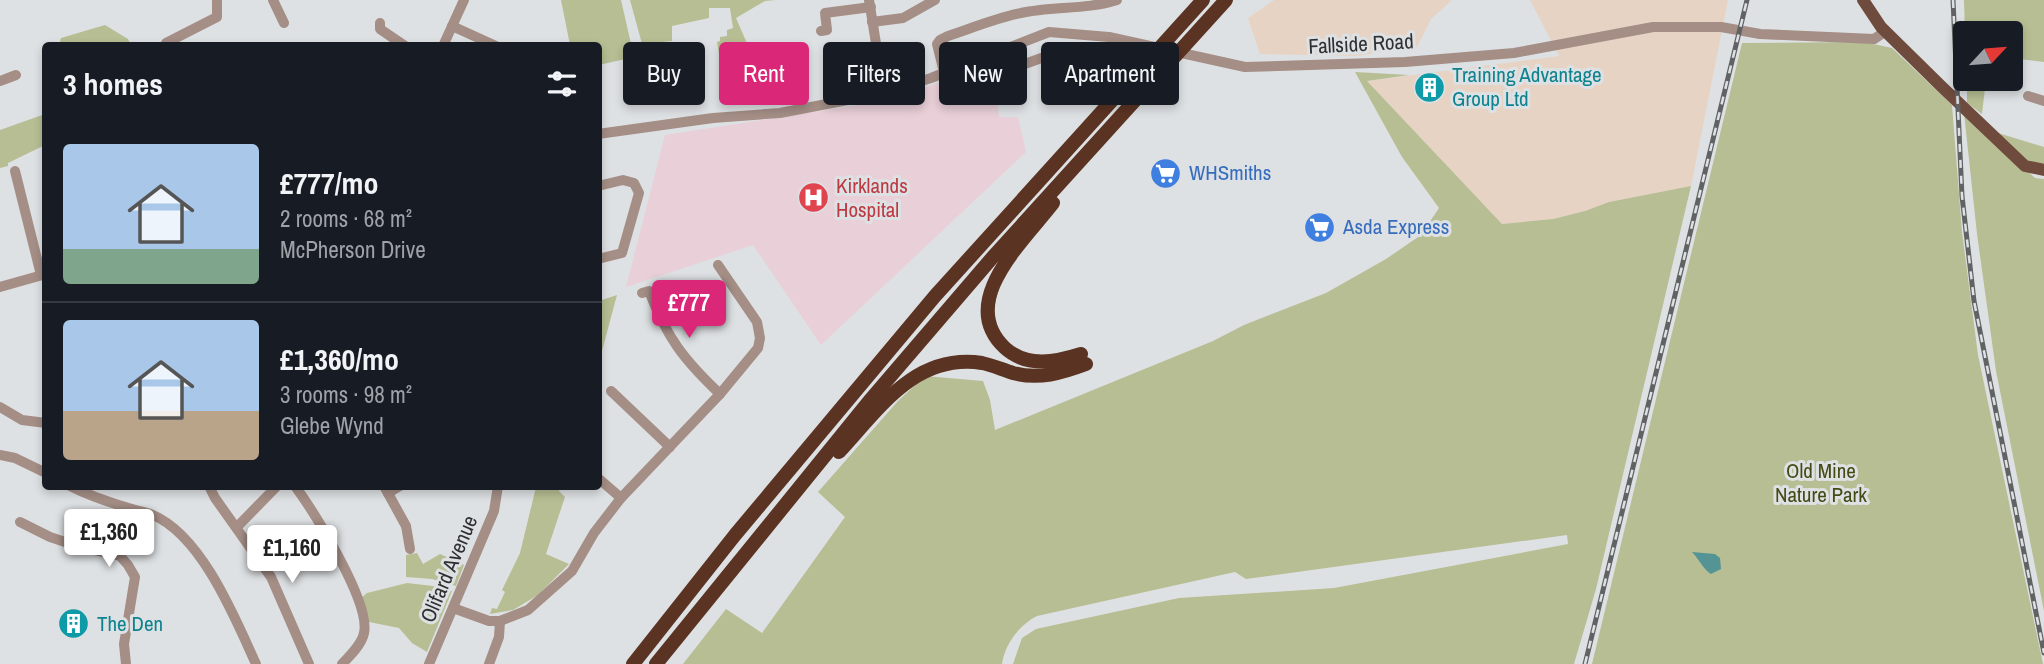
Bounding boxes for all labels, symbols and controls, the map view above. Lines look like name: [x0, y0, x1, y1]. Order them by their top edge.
north arrow: [1953, 21, 2023, 91]
map controls: [1953, 21, 2023, 91]
street label: Fallside Road: [1308, 26, 1414, 61]
chip: Buy: [623, 42, 705, 105]
chip: Rent: [719, 42, 809, 105]
chip: Filters: [823, 42, 925, 105]
chip: New: [939, 42, 1027, 105]
chip: Apartment: [1041, 42, 1179, 105]
place label: Training Advantage Group Ltd: [1452, 60, 1602, 113]
text: 3 homes: [63, 64, 163, 104]
icon: filters: [543, 65, 581, 103]
building icon: Training Advantage Group Ltd: [1412, 70, 1446, 104]
supermarket icon: WHSmiths: [1149, 156, 1183, 190]
place label: WHSmiths: [1189, 158, 1271, 187]
text: £777/mo: [280, 163, 378, 203]
place label: Kirklands Hospital: [836, 171, 908, 224]
icon: home: [119, 172, 203, 256]
hospital icon: Kirklands Hospital: [796, 181, 830, 215]
text: 2 rooms · 68 m²: [280, 203, 412, 234]
supermarket icon: Asda Express: [1303, 210, 1337, 244]
place label: Asda Express: [1342, 212, 1449, 241]
text: McPherson Drive: [280, 234, 426, 265]
pin: £777: [648, 280, 730, 340]
text: £777: [668, 287, 710, 318]
text: £1,360/mo: [280, 339, 399, 379]
icon: home: [119, 348, 203, 432]
text: 3 rooms · 98 m²: [280, 379, 412, 410]
text: Glebe Wynd: [280, 410, 384, 441]
park label: Old Mine Nature Park: [1775, 456, 1867, 509]
pin: £1,360: [52, 510, 166, 569]
street label: Olifard Avenue: [413, 511, 484, 627]
text: £1,360: [80, 516, 138, 547]
pin: £1,160: [235, 526, 349, 585]
text: £1,160: [263, 532, 321, 563]
building icon: The Den: [57, 607, 91, 641]
place label: The Den: [97, 609, 163, 638]

